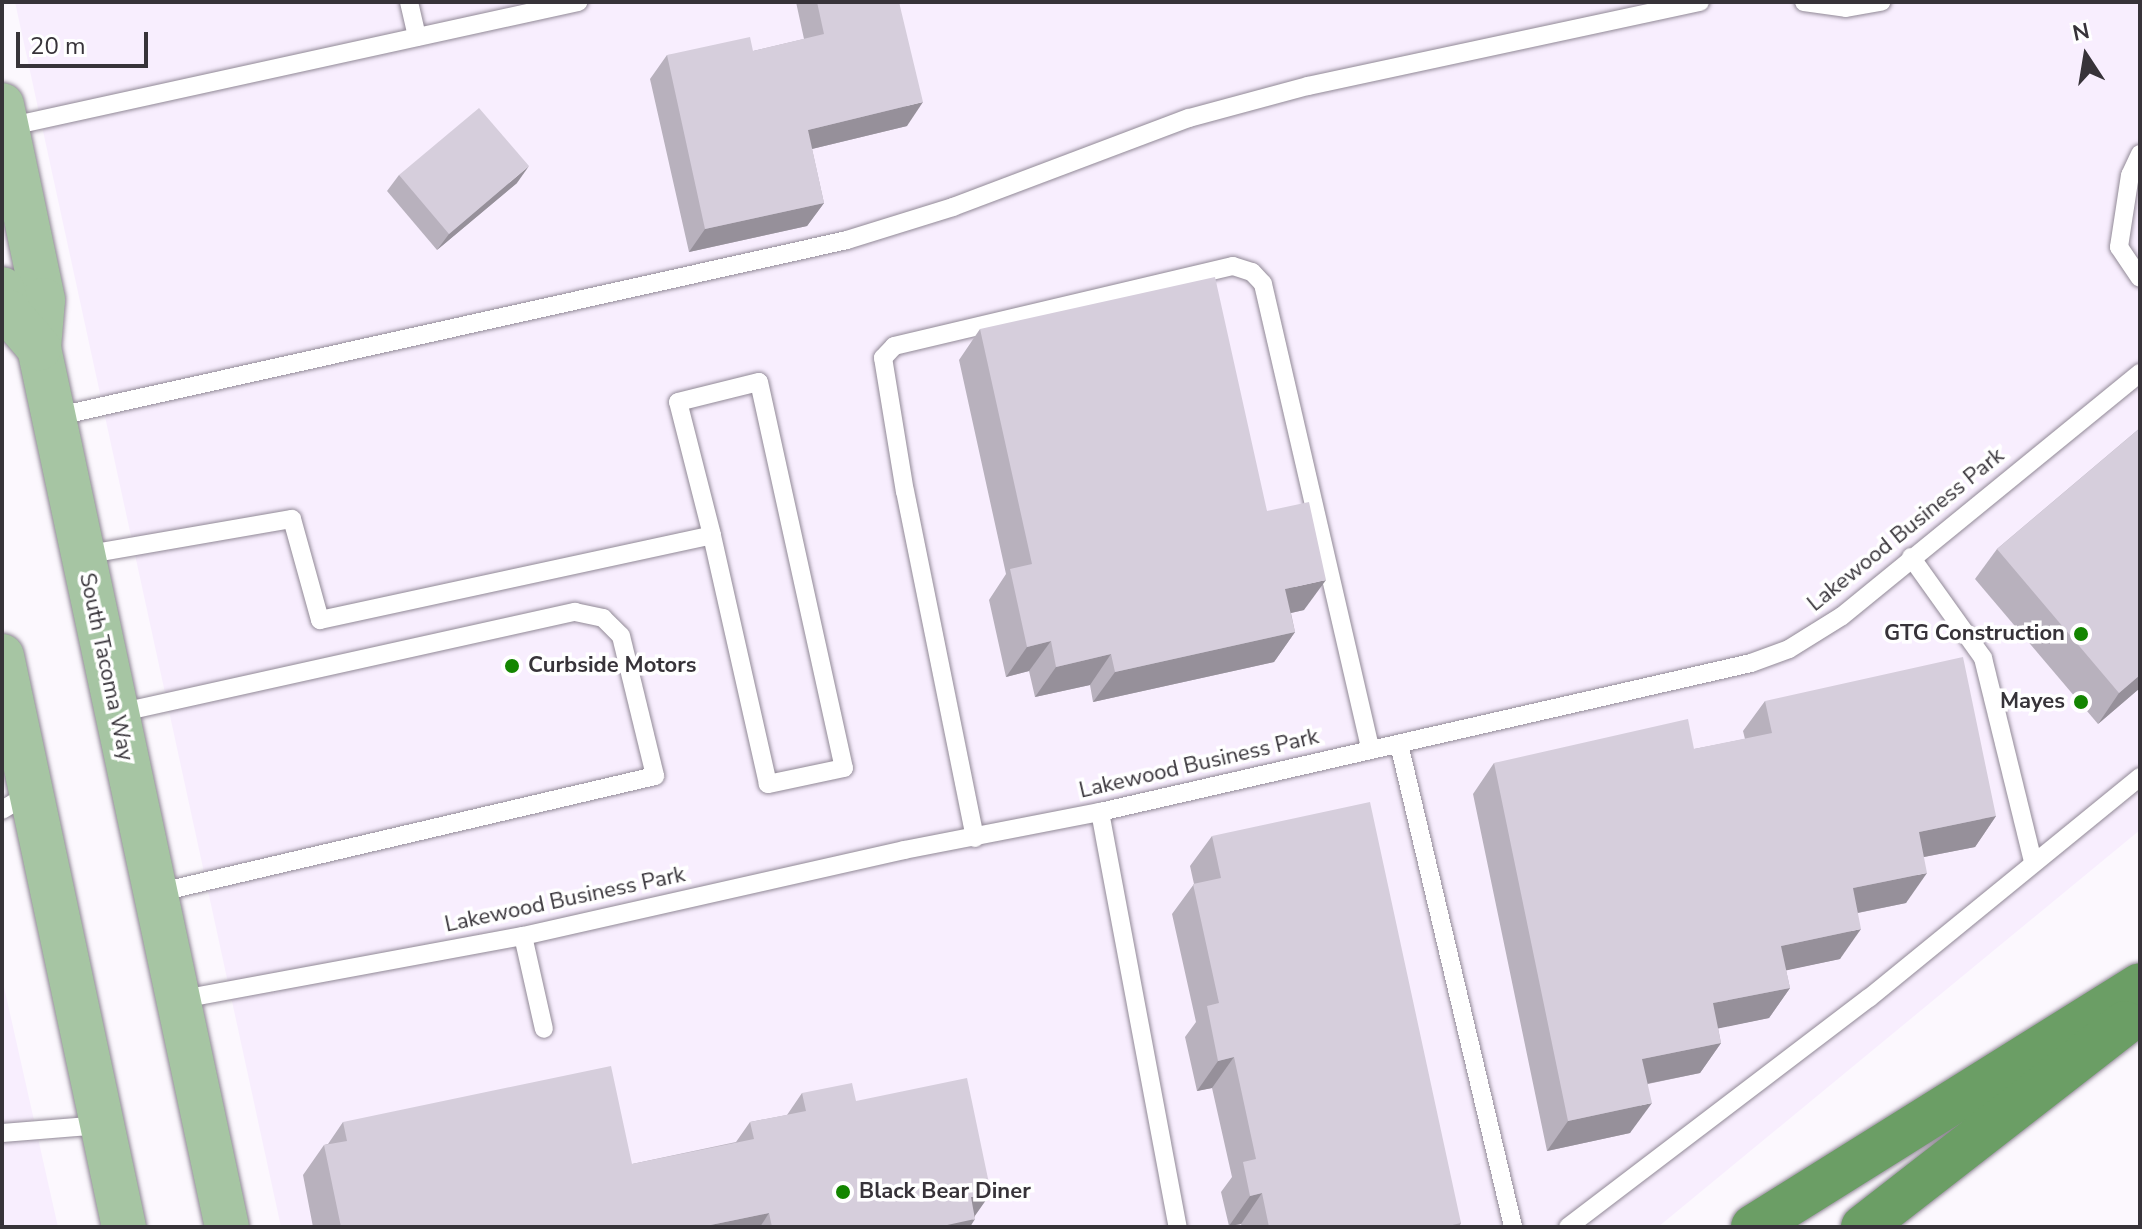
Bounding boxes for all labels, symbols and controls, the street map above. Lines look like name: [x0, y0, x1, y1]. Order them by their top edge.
scale bar: [20, 16, 152, 66]
north arrow: [2046, 16, 2126, 96]
text: N: [2070, 16, 2092, 49]
text: 20 m: [30, 30, 86, 62]
street label: Lakewood Business Park: [1802, 443, 2010, 617]
street label: South Tacoma Way: [73, 571, 139, 763]
place label: GTG Construction: [1884, 621, 2065, 647]
marker: GTG Construction: [2072, 625, 2090, 643]
place label: Curbside Motors: [528, 653, 697, 679]
marker: Curbside Motors: [503, 657, 521, 675]
place label: Mayes: [2000, 689, 2065, 715]
marker: Mayes: [2072, 693, 2090, 711]
street label: Lakewood Business Park: [1077, 724, 1321, 804]
street label: Lakewood Business Park: [442, 862, 688, 938]
place label: Black Bear Diner: [859, 1179, 1031, 1205]
marker: Black Bear Diner: [834, 1183, 852, 1201]

